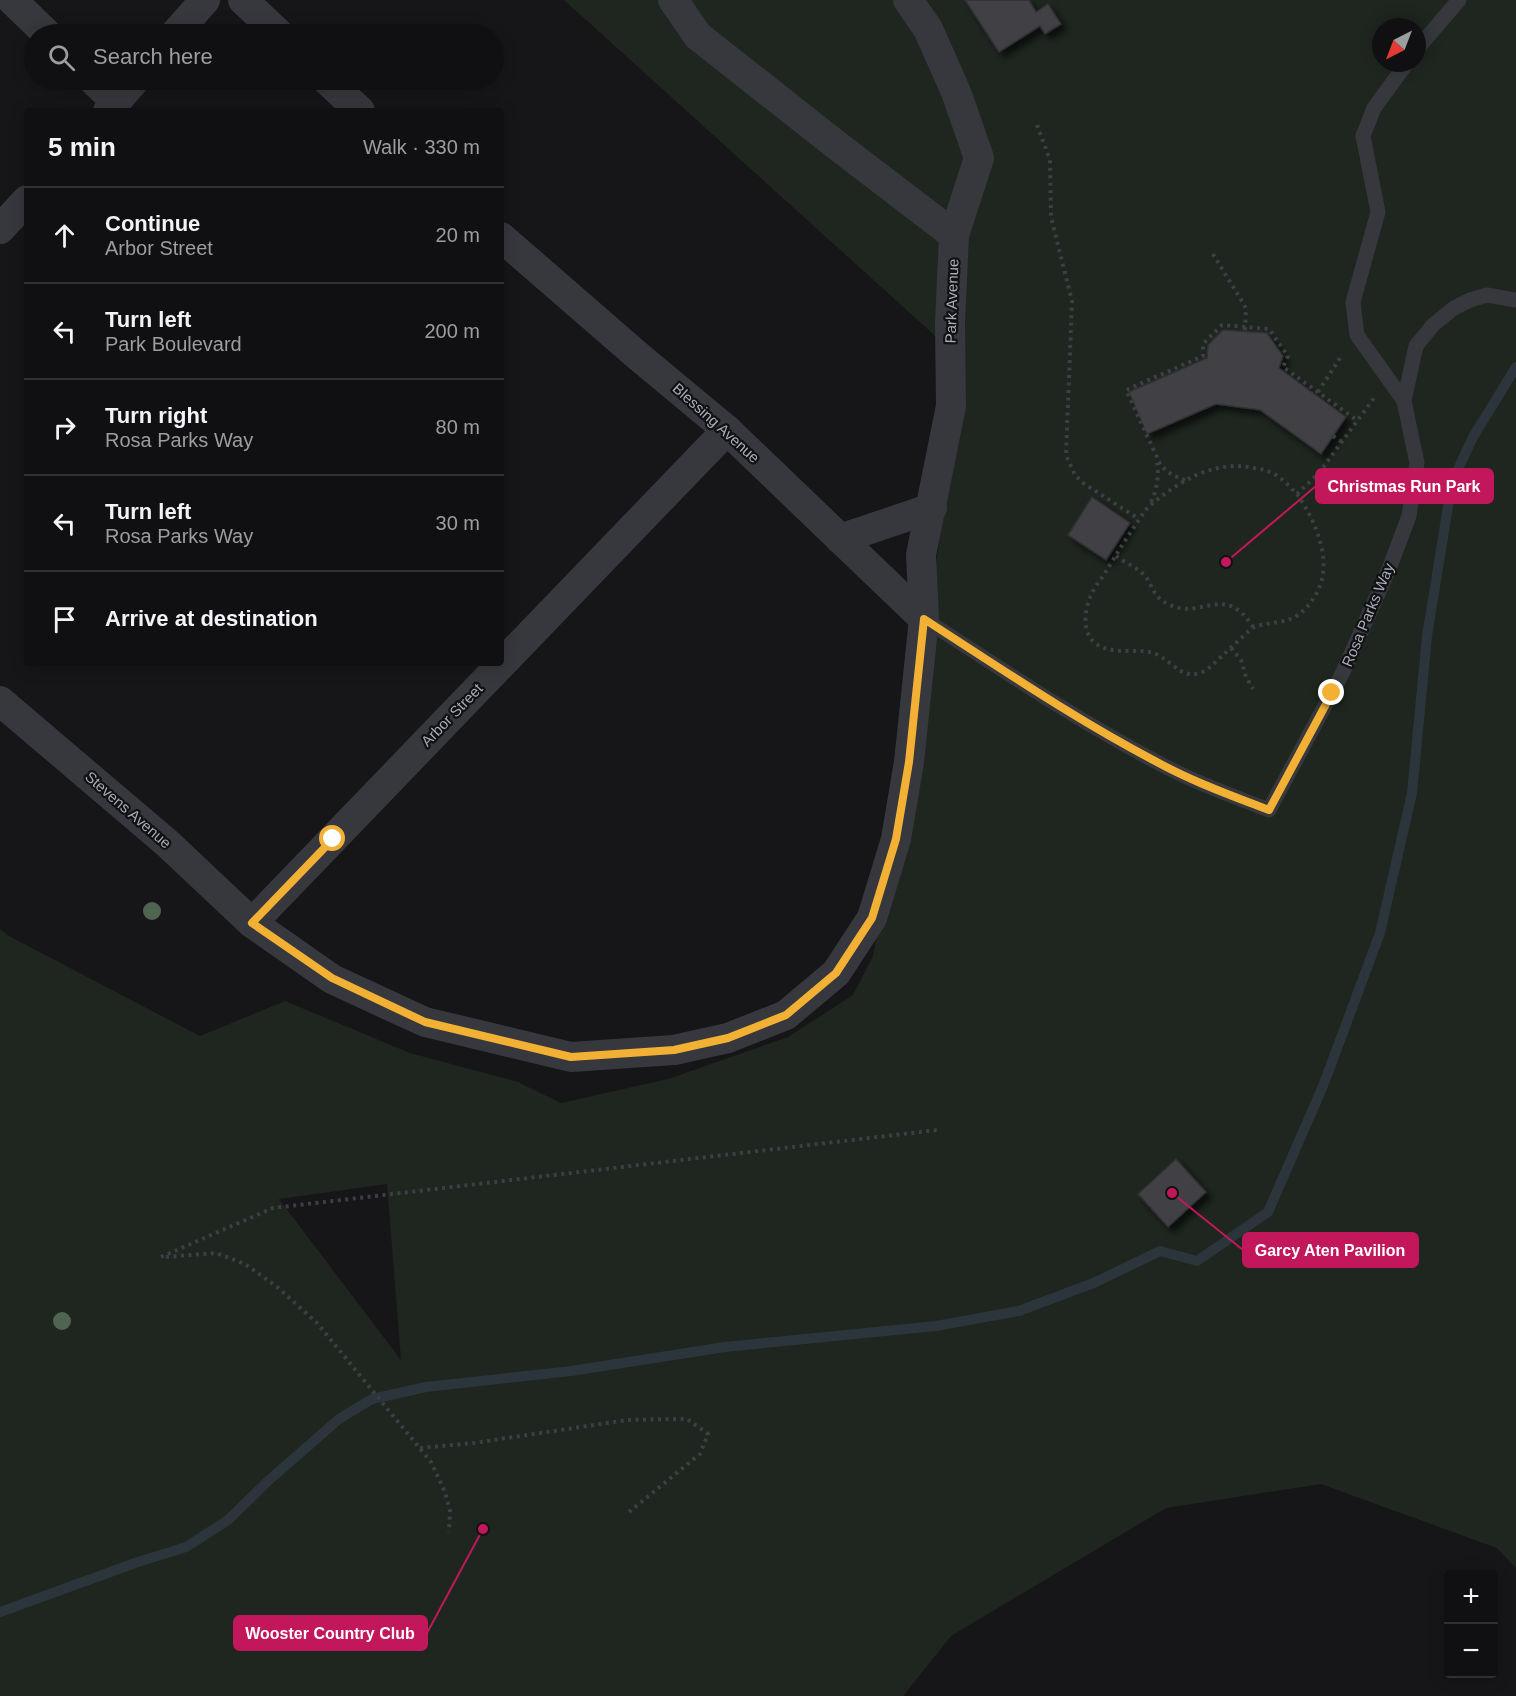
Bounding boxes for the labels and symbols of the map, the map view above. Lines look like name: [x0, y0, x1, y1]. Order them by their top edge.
north arrow: [1372, 18, 1426, 72]
street label: Park Avenue: [942, 258, 961, 344]
street label: Blessing Avenue: [670, 379, 763, 466]
callout: Christmas Run Park: [1316, 469, 1493, 503]
text: Christmas Run Park: [1328, 478, 1481, 495]
street label: Rosa Parks Way: [1338, 560, 1397, 669]
street label: Arbor Street: [417, 679, 486, 750]
route end: [1318, 679, 1344, 705]
street label: Stevens Avenue: [82, 768, 175, 852]
route start: [319, 825, 345, 851]
callout: Garcy Aten Pavilion: [1243, 1233, 1418, 1267]
text: Garcy Aten Pavilion: [1255, 1242, 1405, 1259]
callout: Wooster Country Club: [234, 1616, 427, 1650]
text: Wooster Country Club: [245, 1625, 415, 1642]

